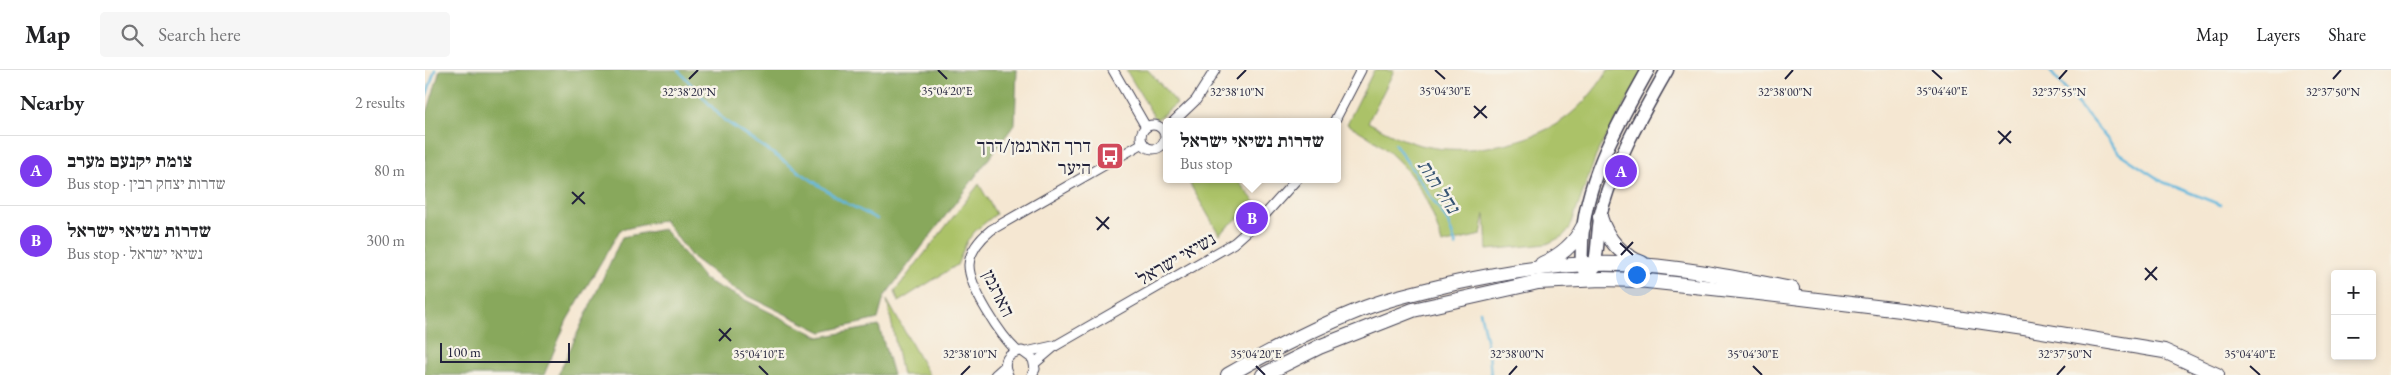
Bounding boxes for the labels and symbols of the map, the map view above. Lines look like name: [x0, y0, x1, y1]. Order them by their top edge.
text: 35°04'20"E: [921, 83, 973, 99]
text: 35°04'30"E: [1419, 83, 1471, 99]
text: 35°04'40"E: [1916, 83, 1968, 99]
text: 32°38'20"N: [662, 84, 716, 100]
text: 32°38'10"N: [1210, 84, 1264, 100]
text: 32°38'00"N: [1758, 84, 1812, 100]
text: 32°37'55"N: [2032, 84, 2086, 100]
text: 32°37'50"N: [2306, 84, 2360, 100]
place label: דרך הארגמן/דרך היער: [976, 133, 1091, 180]
bus stop icon: דרך הארגמן/דרך היער: [1095, 141, 1125, 171]
pin: A: [1605, 152, 1637, 190]
water label: נחל תות: [1412, 154, 1467, 219]
pin: B: [1236, 199, 1268, 237]
street label: נשיאי ישראל: [1132, 226, 1220, 291]
your location: [1624, 262, 1650, 288]
street label: הארגמן: [976, 265, 1021, 321]
scale bar: [440, 340, 570, 363]
text: 35°04'10"E: [733, 346, 785, 362]
text: 32°38'10"N: [943, 346, 997, 362]
text: 35°04'20"E: [1230, 346, 1282, 362]
text: 32°38'00"N: [1490, 346, 1544, 362]
text: 35°04'30"E: [1727, 346, 1779, 362]
text: 32°37'50"N: [2038, 346, 2092, 362]
text: 35°04'40"E: [2224, 346, 2276, 362]

